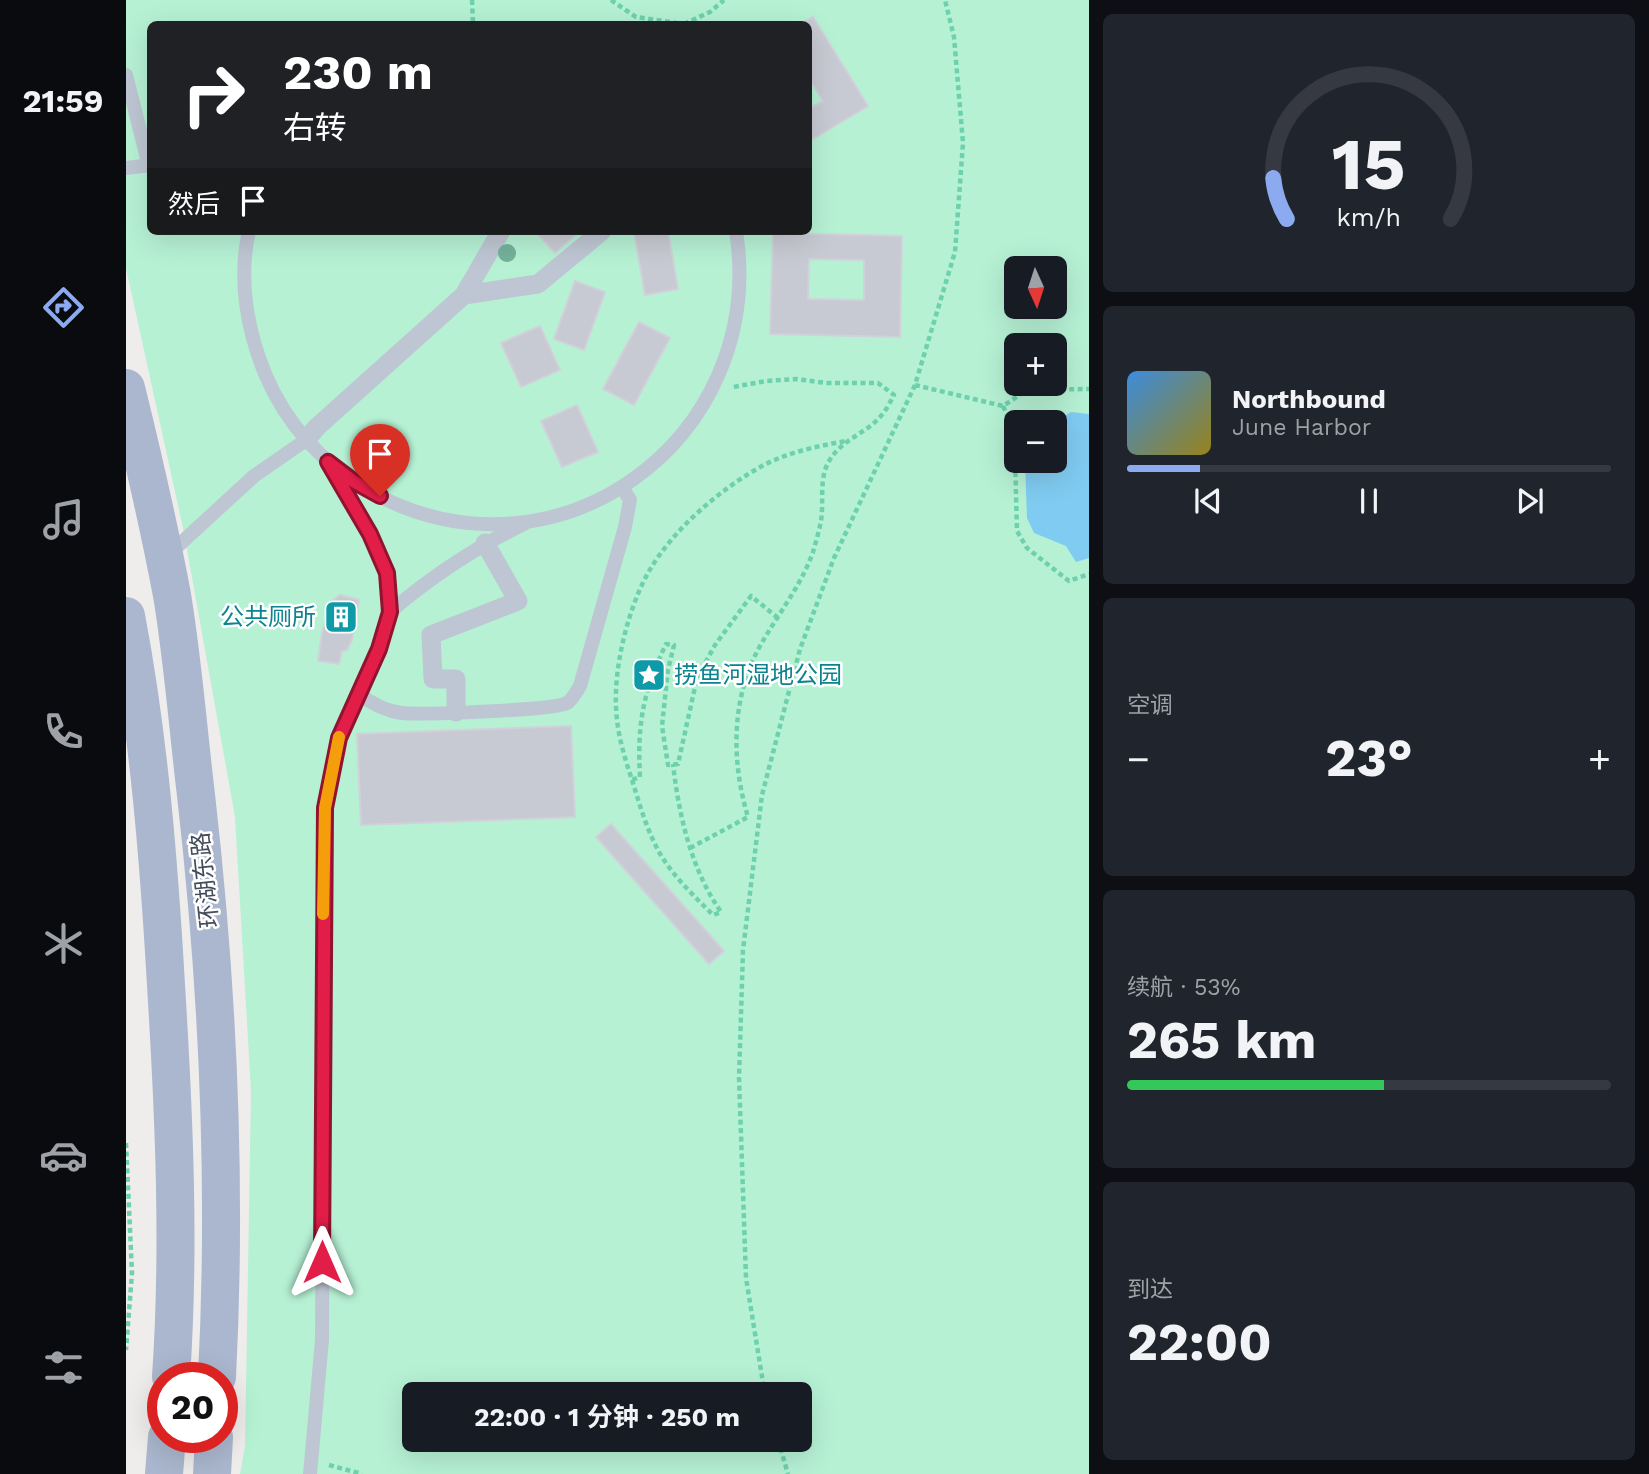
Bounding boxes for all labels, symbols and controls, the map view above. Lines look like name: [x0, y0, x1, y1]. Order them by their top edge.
text: 230 m: [283, 43, 433, 101]
icon: right: [168, 49, 259, 140]
text: 21:59: [23, 82, 103, 120]
text: 右转: [283, 109, 347, 147]
text: 15: [1332, 121, 1406, 207]
icon: arrive: [234, 182, 272, 220]
text: 然后: [168, 189, 220, 219]
text: km/h: [1337, 203, 1401, 232]
north arrow: [1004, 256, 1068, 318]
map controls: [1004, 256, 1067, 473]
icon: directions: [39, 283, 88, 332]
button: +: [1004, 333, 1067, 396]
text: Northbound: [1232, 384, 1386, 414]
button: −: [1004, 410, 1067, 473]
text: June Harbor: [1232, 414, 1371, 441]
pin: [350, 424, 410, 496]
icon: arrive: [361, 435, 399, 473]
icon: previous: [1189, 482, 1227, 520]
icon: pause: [1350, 482, 1388, 520]
icon: next: [1511, 482, 1549, 520]
icon: music: [39, 495, 88, 544]
building icon: 公共厕所: [322, 598, 360, 636]
place label: 公共厕所: [220, 603, 316, 631]
place icon: 捞鱼河湿地公园: [630, 656, 668, 694]
place label: 捞鱼河湿地公园: [674, 661, 842, 689]
text: 空调: [1127, 692, 1173, 719]
icon: phone: [39, 707, 88, 756]
text: 23°: [1325, 728, 1413, 789]
text: −: [1127, 737, 1150, 781]
text: +: [1588, 737, 1611, 781]
street label: 环湖东路: [186, 831, 224, 929]
icon: climate: [39, 919, 88, 968]
text: 续航 · 53%: [1127, 974, 1240, 1001]
text: 265 km: [1127, 1010, 1317, 1071]
icon: car: [39, 1131, 88, 1180]
position arrow: [285, 1225, 359, 1299]
text: 到达: [1127, 1276, 1173, 1303]
text: 22:00: [1127, 1312, 1272, 1373]
icon: filters: [39, 1343, 88, 1392]
speed limit sign: 20: [147, 1362, 238, 1453]
text: 22:00 · 1 分钟 · 250 m: [474, 1402, 740, 1432]

